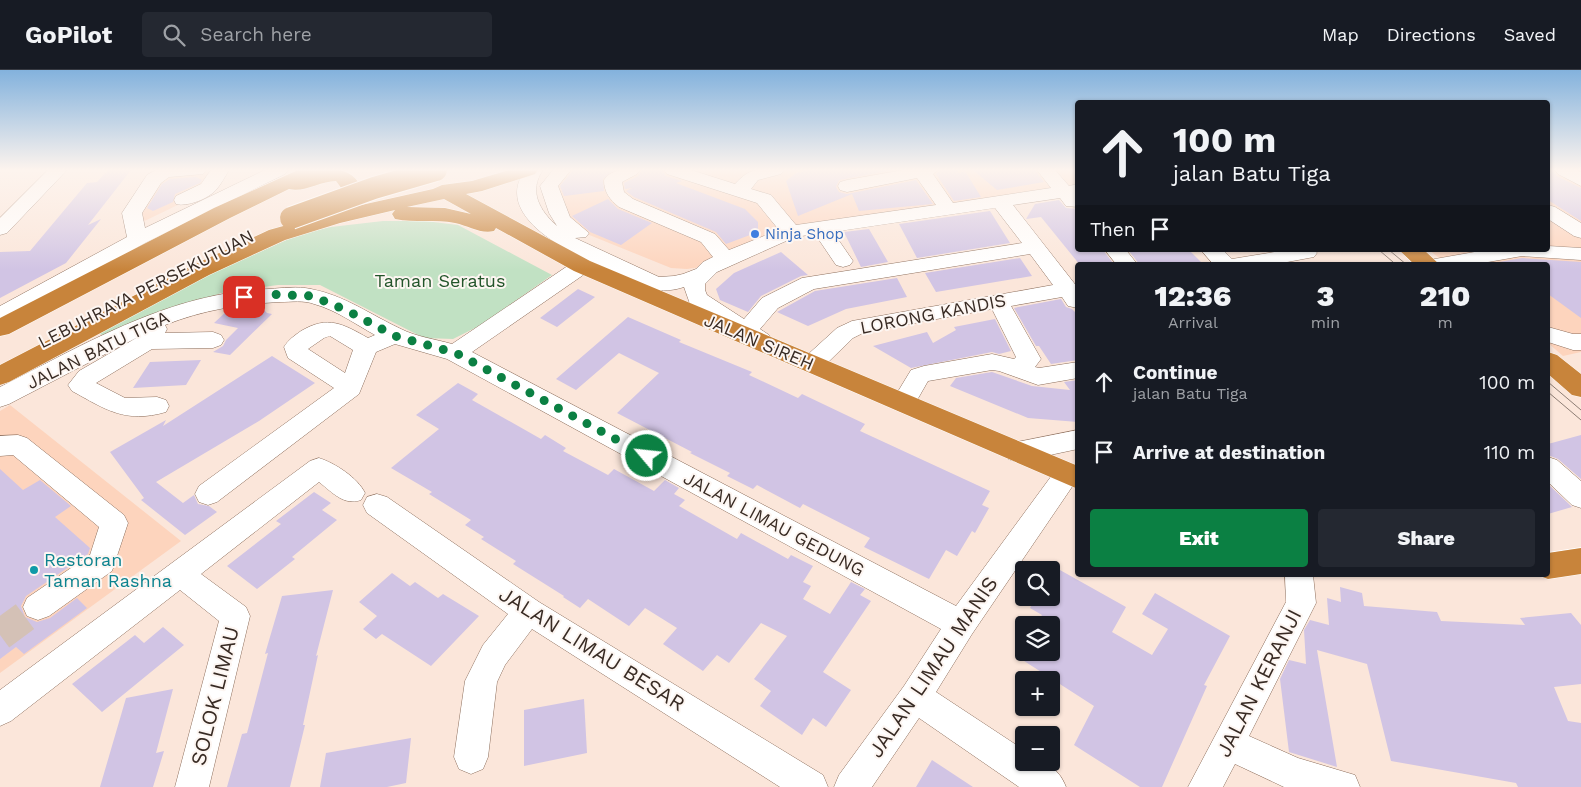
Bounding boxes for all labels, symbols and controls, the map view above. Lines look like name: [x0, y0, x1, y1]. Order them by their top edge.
search box: [142, 12, 492, 57]
text: GoPilot: [25, 21, 112, 49]
icon: search: [160, 21, 188, 49]
text: Search here: [200, 23, 312, 46]
text: Map: [1322, 24, 1359, 45]
text: Directions: [1387, 24, 1476, 45]
text: Saved: [1504, 24, 1556, 45]
text: 100 m: [1173, 119, 1276, 161]
icon: ahead: [1090, 120, 1155, 185]
text: jalan Batu Tiga: [1173, 161, 1331, 186]
icon: arrive: [1146, 215, 1174, 243]
text: Then: [1090, 218, 1136, 241]
street label: LEBUHRAYA PERSEKUTUAN: [34, 225, 257, 352]
place label: Ninja Shop: [765, 225, 844, 243]
marker: Ninja Shop: [749, 228, 761, 240]
park label: Taman Seratus: [375, 270, 505, 291]
pin: [223, 276, 265, 318]
text: 12:36: [1154, 278, 1231, 313]
text: 3: [1317, 278, 1334, 313]
text: 210: [1420, 278, 1471, 313]
icon: arrive: [230, 283, 258, 311]
street label: LORONG KANDIS: [858, 289, 1008, 338]
street label: JALAN BATU TIGA: [23, 306, 173, 393]
street label: JALAN SIREH: [701, 309, 817, 374]
text: Arrival: [1168, 313, 1218, 332]
text: min: [1311, 313, 1340, 332]
text: m: [1437, 313, 1453, 332]
text: Continue: [1133, 361, 1217, 384]
icon: ahead: [1090, 368, 1118, 396]
text: 100 m: [1479, 371, 1535, 394]
text: jalan Batu Tiga: [1133, 384, 1248, 403]
position arrow: [620, 429, 672, 481]
icon: arrive: [1090, 438, 1118, 466]
text: Arrive at destination: [1133, 441, 1325, 464]
text: 110 m: [1484, 441, 1535, 464]
street label: JALAN LIMAU GEDUNG: [680, 467, 868, 580]
button: Exit: [1090, 509, 1308, 567]
button: Share: [1318, 509, 1535, 567]
place label: Restoran Taman Rashna: [44, 549, 172, 591]
map controls: [1015, 561, 1060, 771]
button: search: [1015, 561, 1060, 606]
marker: Restoran Taman Rashna: [28, 564, 40, 576]
street label: JALAN LIMAU MANIS: [863, 571, 1003, 762]
street label: JALAN LIMAU BESAR: [495, 581, 690, 716]
street label: JALAN KERANJI: [1210, 605, 1307, 761]
button: layers: [1015, 616, 1060, 661]
street label: SOLOK LIMAU: [185, 624, 244, 768]
button: +: [1015, 671, 1060, 716]
button: −: [1015, 726, 1060, 771]

